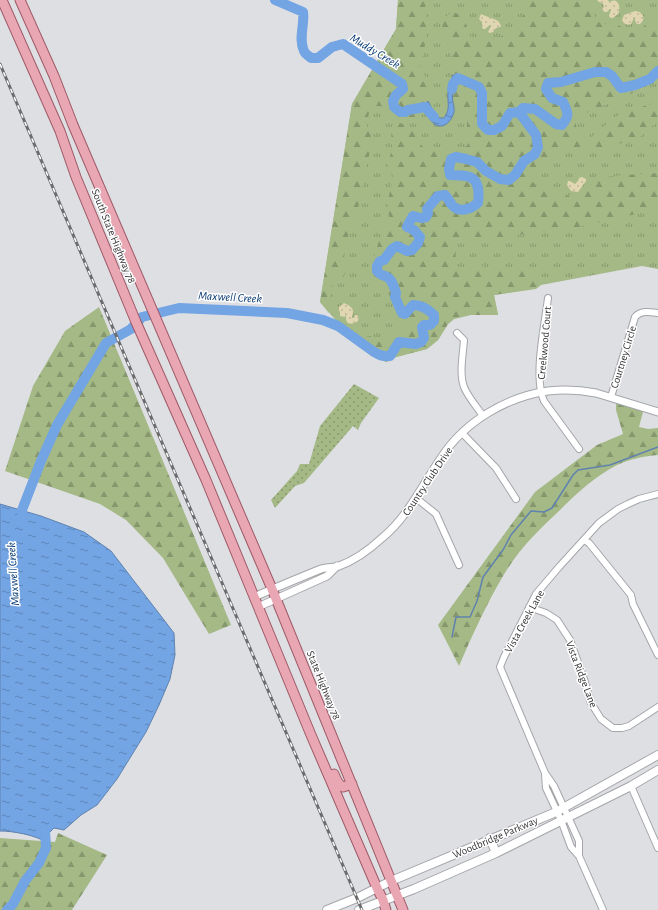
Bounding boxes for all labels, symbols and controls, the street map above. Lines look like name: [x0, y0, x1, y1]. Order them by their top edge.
water label: Muddy Creek: [348, 31, 402, 71]
street label: South State Highway 78: [90, 187, 137, 285]
water label: Maxwell Creek: [198, 289, 263, 305]
street label: Creekwood Court: [536, 306, 553, 380]
street label: Courtney Circle: [609, 325, 638, 390]
street label: Country Club Drive: [400, 445, 454, 518]
water label: Maxwell Creek: [5, 541, 21, 606]
street label: Vista Creek Lane: [503, 588, 546, 654]
street label: Vista Ridge Lane: [564, 639, 599, 709]
street label: State Highway 78: [305, 649, 342, 721]
street label: Woodbridge Parkway: [451, 814, 540, 860]

